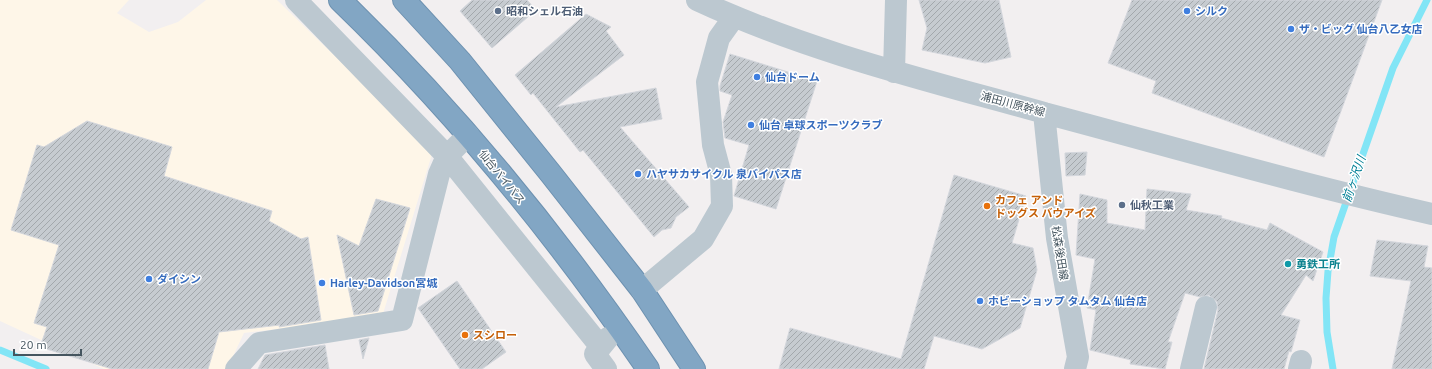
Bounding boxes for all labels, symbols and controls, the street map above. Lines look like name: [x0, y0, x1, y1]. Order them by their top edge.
place label: 昭和シェル石油: [506, 5, 583, 17]
place label: シルク: [1195, 5, 1228, 17]
marker: 昭和シェル石油: [493, 6, 503, 16]
marker: シルク: [1182, 6, 1192, 16]
place label: ザ・ビッグ 仙台八乙女店: [1299, 23, 1423, 35]
marker: ザ・ビッグ 仙台八乙女店: [1286, 24, 1296, 34]
place label: 仙台ドーム: [765, 71, 820, 83]
marker: 仙台ドーム: [752, 72, 762, 82]
street label: 浦田川原幹線: [980, 90, 1046, 118]
place label: 仙台 卓球スポーツクラブ: [759, 119, 882, 131]
marker: 仙台 卓球スポーツクラブ: [746, 120, 756, 130]
street label: 仙台バイパス: [477, 148, 527, 206]
water label: 前ヶ沢川: [1340, 152, 1368, 204]
place label: ハヤサカサイクル 泉バイパス店: [646, 168, 802, 180]
marker: ハヤサカサイクル 泉バイパス店: [633, 169, 643, 179]
place label: カフェ アンド ドッグス バウアイズ: [995, 194, 1096, 219]
place label: 仙秋工業: [1130, 199, 1174, 211]
marker: 仙秋工業: [1117, 200, 1127, 210]
marker: カフェ アンド ドッグス バウアイズ: [982, 201, 992, 211]
street label: 松森後田線: [1050, 225, 1070, 281]
place label: 勇鉄工所: [1296, 258, 1340, 270]
marker: 勇鉄工所: [1283, 259, 1293, 269]
place label: ダイシン: [157, 273, 201, 285]
marker: ダイシン: [144, 274, 154, 284]
place label: Harley-Davidson宮城: [330, 277, 438, 289]
marker: Harley-Davidson宮城: [317, 278, 327, 288]
place label: ホビーショップ タムタム 仙台店: [988, 295, 1147, 307]
marker: ホビーショップ タムタム 仙台店: [975, 296, 985, 306]
place label: スシロー: [473, 329, 517, 341]
marker: スシロー: [460, 330, 470, 340]
scale bar: [14, 331, 81, 357]
text: 20 m: [20, 338, 47, 351]

